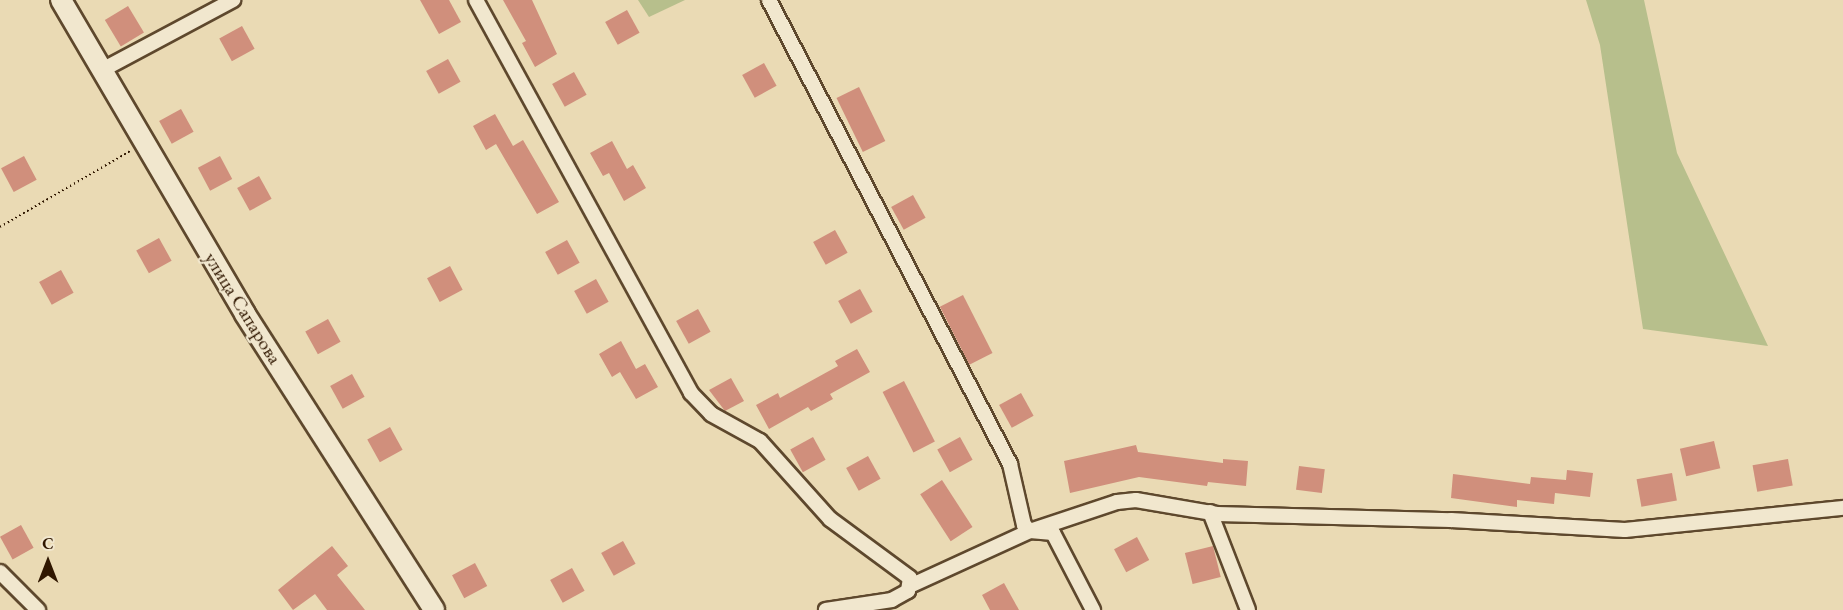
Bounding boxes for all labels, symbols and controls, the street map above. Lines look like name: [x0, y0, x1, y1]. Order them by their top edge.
street label: улица Сапарова: [199, 248, 287, 368]
north arrow: [18, 532, 78, 592]
text: С: [42, 533, 54, 554]

